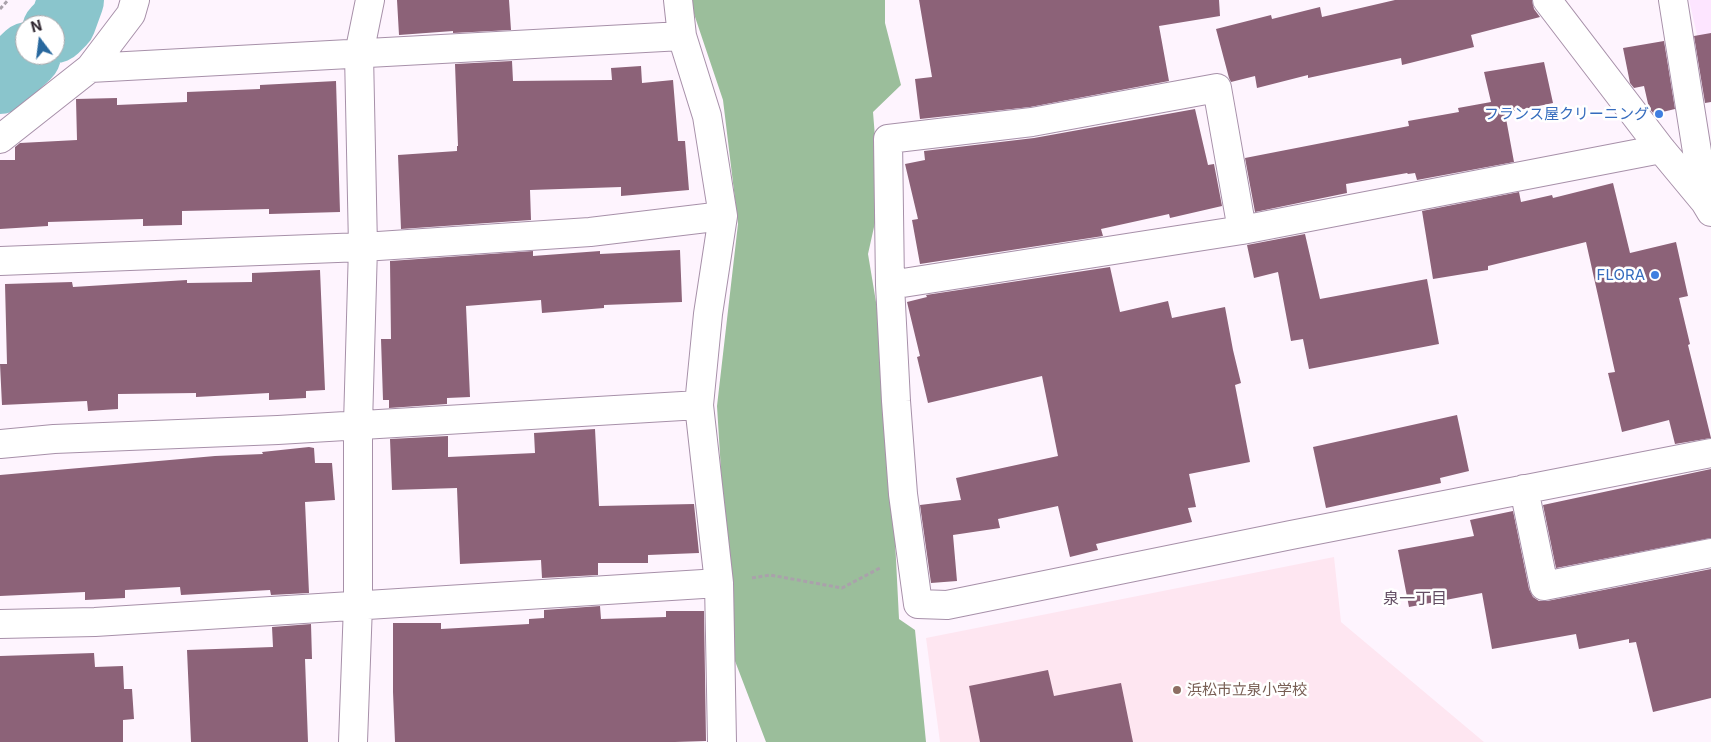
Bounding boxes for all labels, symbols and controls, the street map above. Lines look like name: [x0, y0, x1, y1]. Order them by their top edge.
north arrow: [15, 15, 65, 65]
text: N: [29, 16, 44, 36]
place label: フランス屋クリーニング: [1484, 105, 1649, 123]
marker: フランス屋クリーニング: [1653, 108, 1665, 120]
place label: FLORA: [1597, 266, 1645, 284]
marker: FLORA: [1649, 269, 1661, 281]
district label: 泉一丁目: [1383, 589, 1447, 609]
place label: 浜松市立泉小学校: [1187, 681, 1307, 699]
marker: 浜松市立泉小学校: [1171, 684, 1183, 696]

